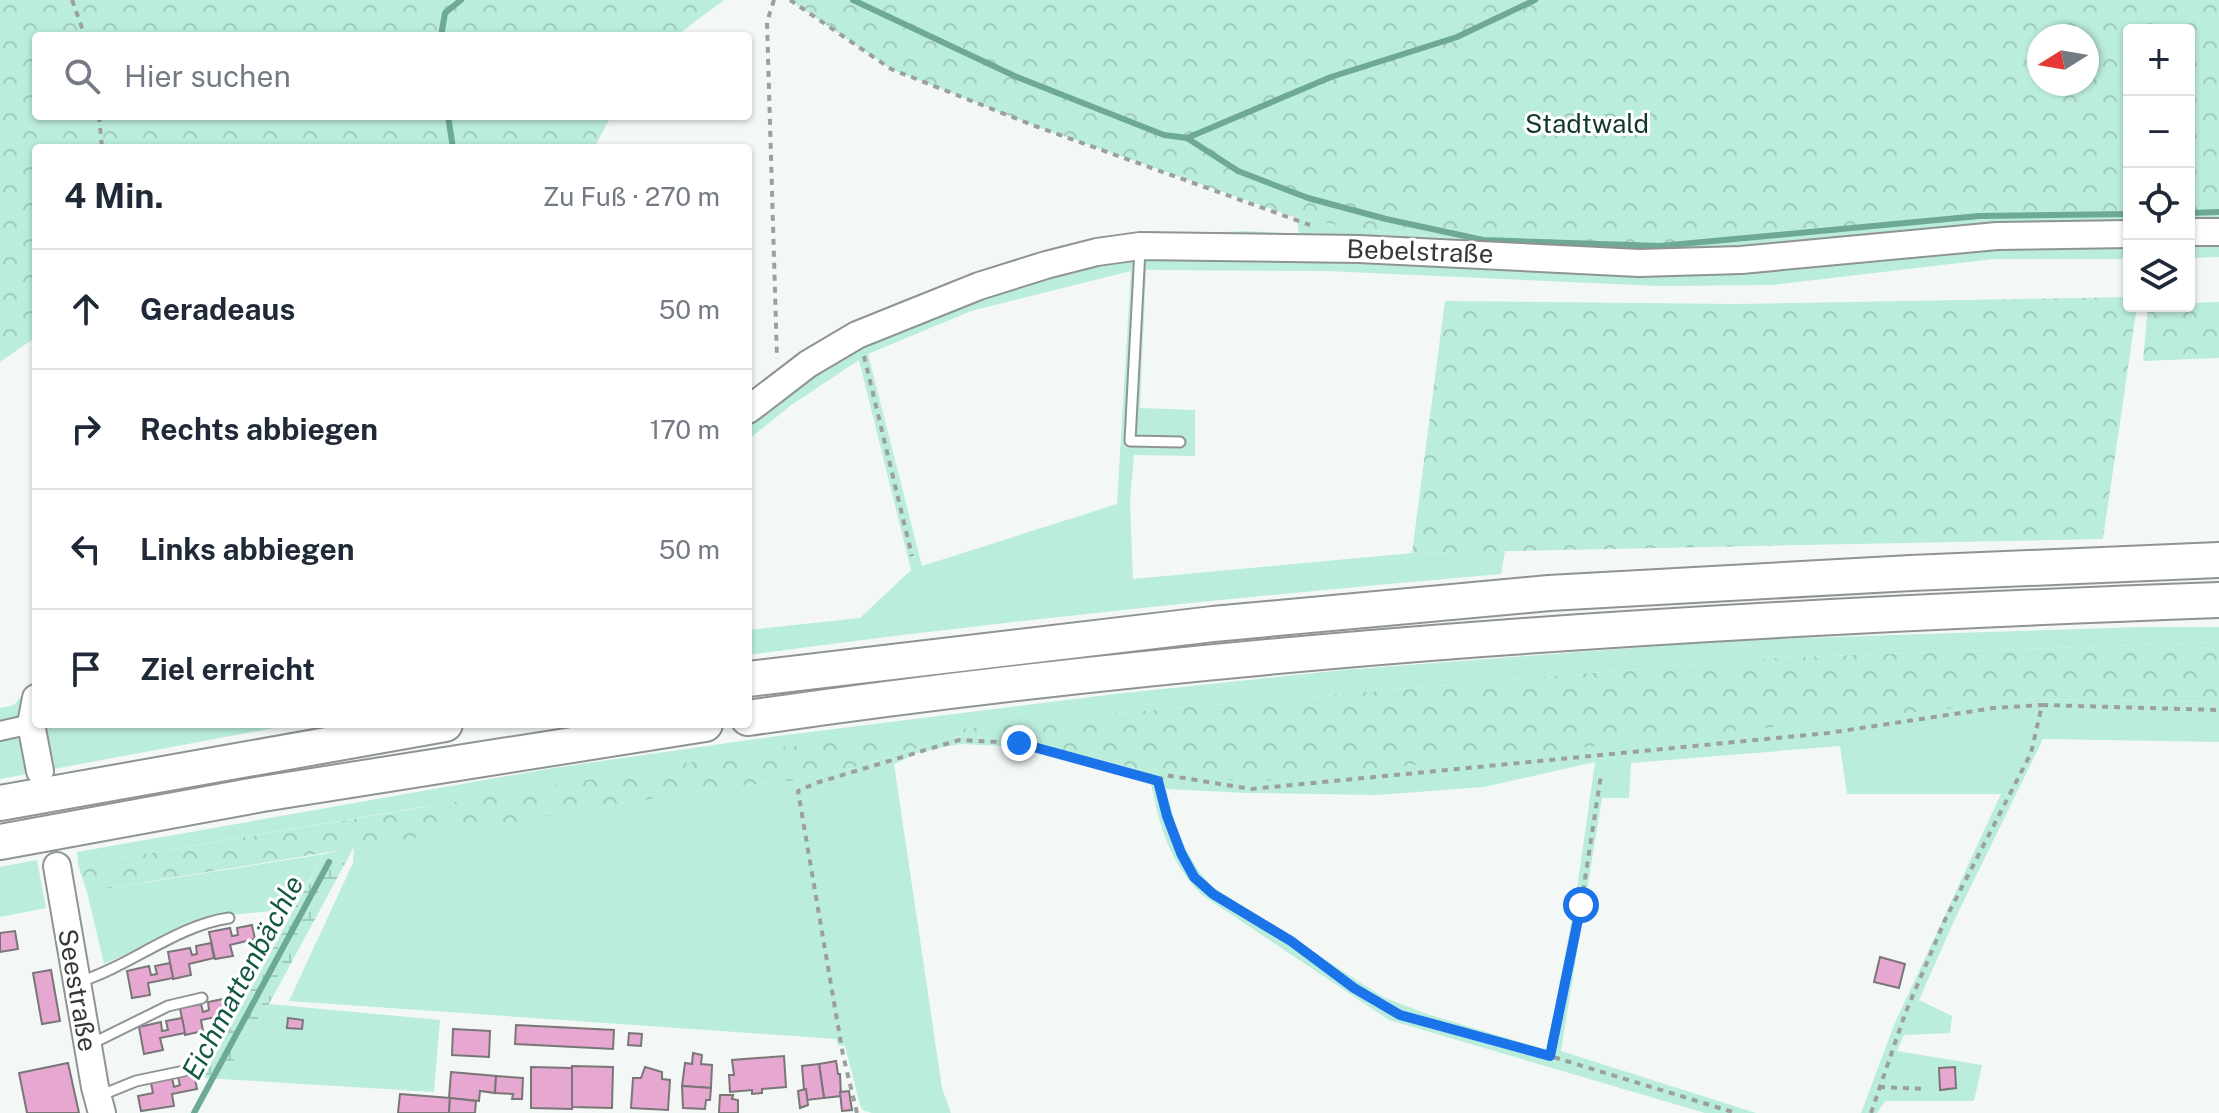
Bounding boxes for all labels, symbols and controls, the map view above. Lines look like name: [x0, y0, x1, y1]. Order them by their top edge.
north arrow: [2027, 24, 2099, 96]
map controls: [2123, 24, 2195, 312]
button: +: [2123, 24, 2195, 96]
search box: [32, 32, 752, 120]
icon: search: [60, 54, 104, 98]
text: Hier suchen: [124, 58, 291, 94]
button: −: [2123, 96, 2195, 168]
park label: Stadtwald: [1525, 108, 1649, 139]
button: locate: [2123, 168, 2195, 240]
text: 4 Min.: [64, 176, 164, 216]
text: Zu Fuß · 270 m: [543, 181, 720, 212]
street label: Bebelstraße: [1346, 233, 1494, 269]
button: layers: [2123, 240, 2195, 312]
icon: ahead: [64, 287, 108, 331]
text: Geradeaus: [140, 291, 295, 327]
text: 50 m: [659, 294, 720, 325]
icon: right: [64, 407, 108, 451]
text: Rechts abbiegen: [140, 411, 378, 447]
text: 170 m: [650, 414, 720, 445]
icon: left: [64, 527, 108, 571]
text: Links abbiegen: [140, 531, 355, 567]
text: 50 m: [659, 534, 720, 565]
icon: arrive: [64, 647, 108, 691]
text: Ziel erreicht: [140, 651, 315, 687]
route end: [1001, 725, 1037, 761]
water label: Eichmattenbächle: [174, 870, 310, 1084]
route start: [1563, 887, 1599, 923]
street label: Seestraße: [52, 926, 104, 1054]

